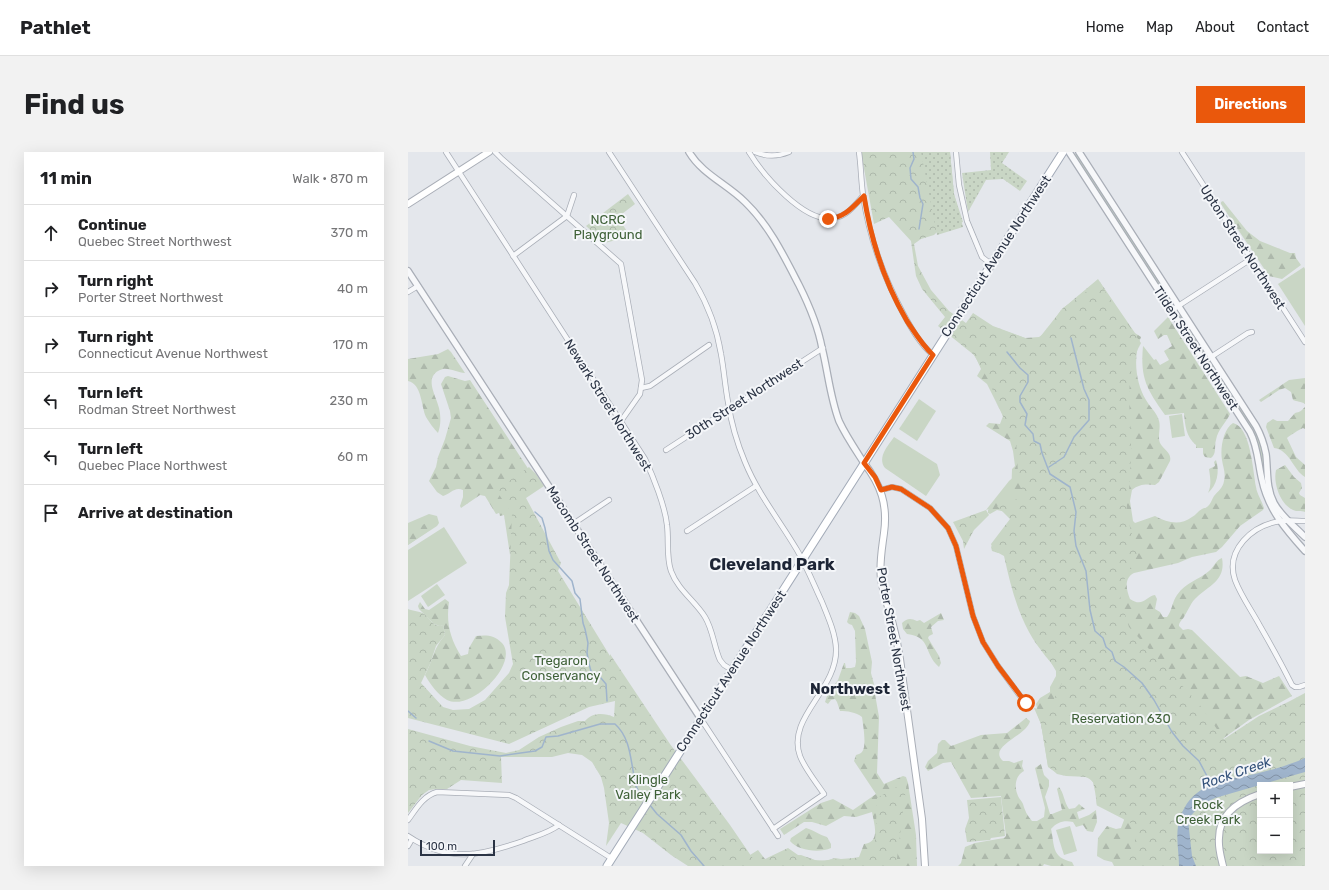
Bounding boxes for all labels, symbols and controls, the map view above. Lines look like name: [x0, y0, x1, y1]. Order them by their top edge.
text: Pathlet: [20, 16, 91, 39]
text: Home: [1086, 19, 1124, 36]
text: Map: [1146, 19, 1173, 36]
text: About: [1195, 19, 1235, 36]
text: Contact: [1257, 19, 1309, 36]
button: Directions: [1196, 86, 1305, 123]
text: Find us: [24, 88, 124, 121]
text: 11 min: [40, 168, 92, 188]
text: Walk · 870 m: [292, 171, 368, 186]
street label: Connecticut Avenue Northwest: [938, 172, 1054, 340]
street label: Upton Street Northwest: [1197, 182, 1289, 312]
route end: [819, 210, 837, 228]
park label: NCRC Playground: [574, 212, 642, 243]
text: Continue: [78, 216, 147, 234]
icon: ahead: [40, 222, 62, 244]
text: 370 m: [331, 225, 368, 240]
text: Quebec Street Northwest: [78, 234, 232, 249]
text: Turn right: [78, 272, 153, 290]
icon: right: [40, 278, 62, 300]
text: 40 m: [337, 281, 368, 296]
street label: Tilden Street Northwest: [1150, 283, 1242, 413]
text: Porter Street Northwest: [78, 290, 223, 305]
text: Turn right: [78, 328, 153, 346]
icon: right: [40, 334, 62, 356]
street label: Newark Street Northwest: [561, 336, 655, 474]
text: 170 m: [333, 337, 368, 352]
text: Connecticut Avenue Northwest: [78, 346, 268, 361]
street label: 30th Street Northwest: [683, 356, 805, 442]
text: Turn left: [78, 384, 143, 402]
icon: left: [40, 390, 62, 412]
text: 230 m: [330, 393, 368, 408]
text: Rodman Street Northwest: [78, 402, 236, 417]
text: Turn left: [78, 440, 143, 458]
icon: left: [40, 446, 62, 468]
text: 60 m: [337, 449, 368, 464]
text: Quebec Place Northwest: [78, 458, 227, 473]
street label: Macomb Street Northwest: [543, 483, 643, 625]
icon: arrive: [40, 502, 62, 524]
text: Arrive at destination: [78, 504, 233, 522]
district label: Cleveland Park: [709, 554, 835, 574]
street label: Porter Street Northwest: [874, 566, 914, 712]
street label: Connecticut Avenue Northwest: [673, 587, 789, 755]
park label: Tregaron Conservancy: [522, 653, 601, 683]
district label: Northwest: [810, 680, 890, 698]
route start: [1017, 694, 1035, 712]
park label: Reservation 630: [1071, 711, 1171, 726]
water label: Rock Creek: [1199, 753, 1274, 793]
park label: Klingle Valley Park: [615, 772, 681, 802]
map controls: [1257, 782, 1293, 854]
button: +: [1257, 782, 1293, 818]
park label: Rock Creek Park: [1176, 797, 1241, 827]
button: −: [1257, 818, 1293, 854]
scale bar: [420, 838, 495, 857]
text: 100 m: [426, 840, 457, 853]

